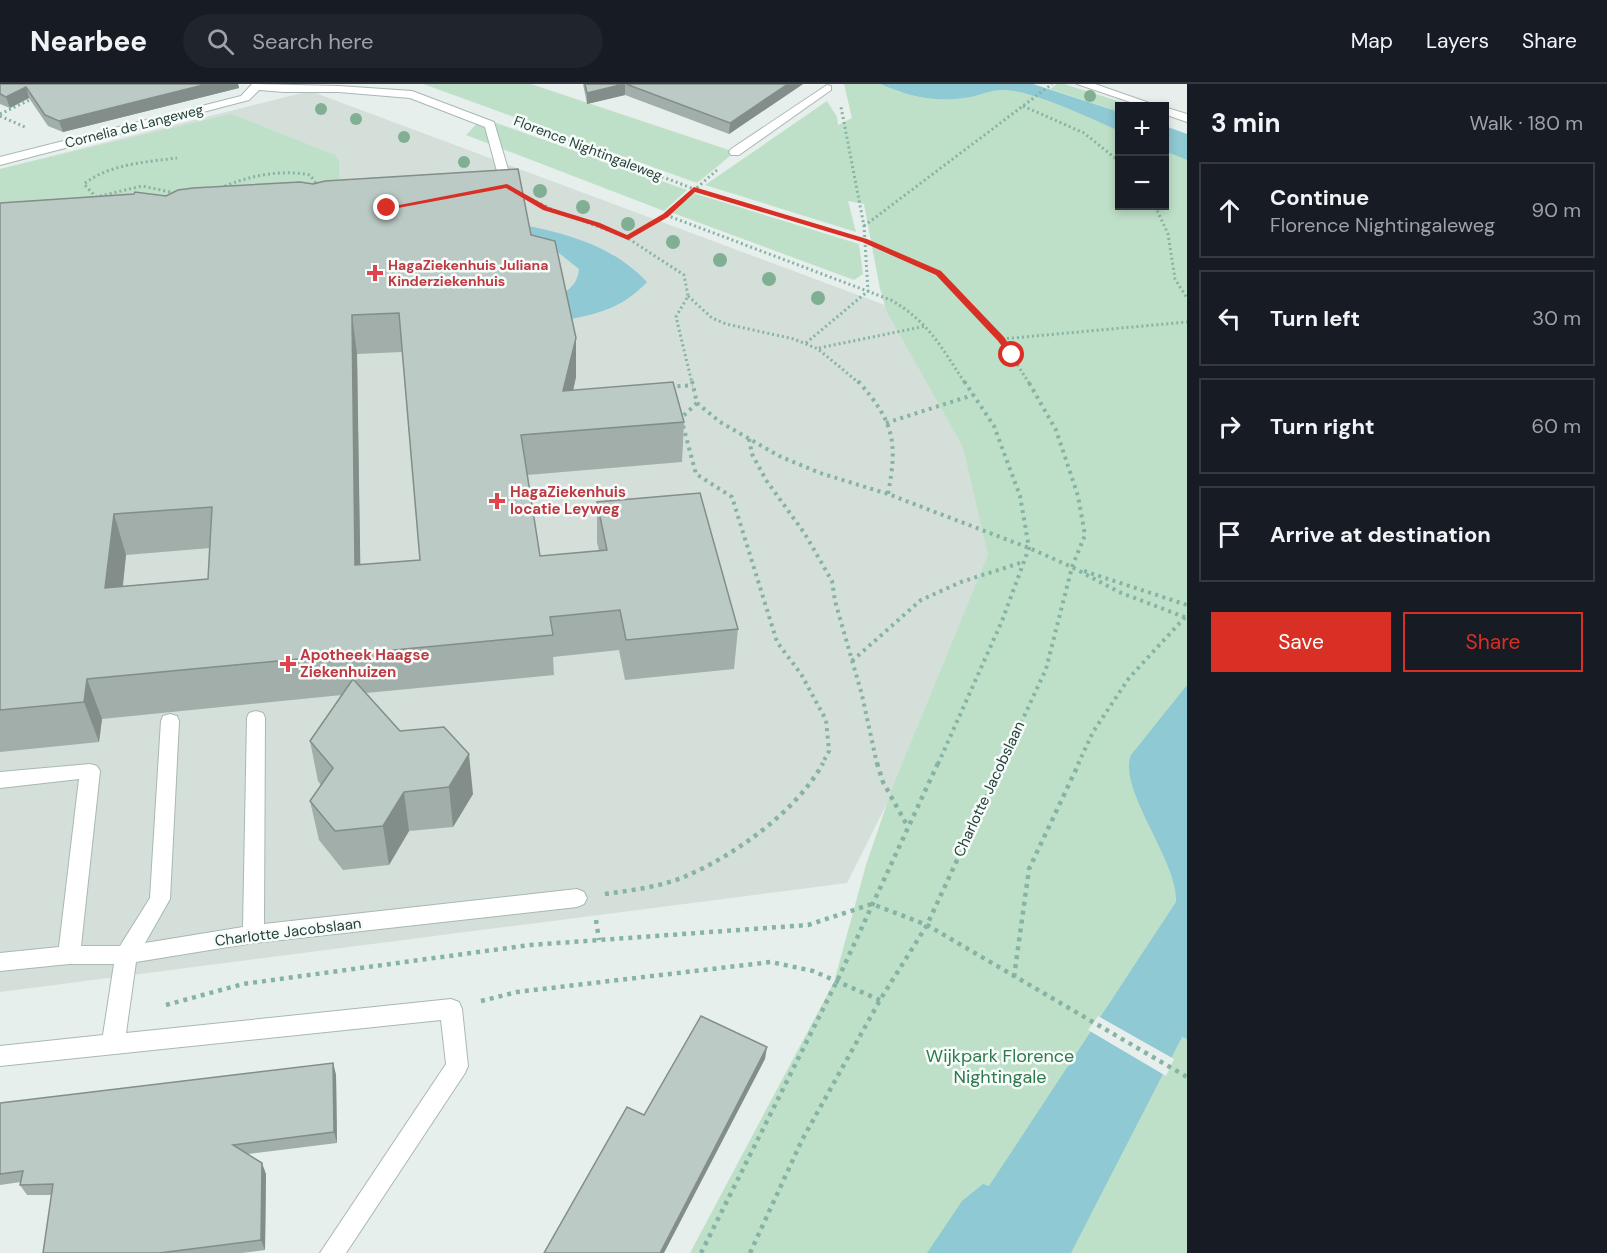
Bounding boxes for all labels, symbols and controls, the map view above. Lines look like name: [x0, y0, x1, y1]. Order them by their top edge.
search box: [183, 14, 603, 68]
text: Nearbee: [30, 23, 147, 60]
icon: search: [204, 25, 237, 58]
text: Search here: [252, 27, 374, 56]
text: Map: [1351, 27, 1393, 55]
text: Layers: [1426, 27, 1489, 55]
text: Share: [1522, 27, 1577, 55]
street label: Cornelia de Langeweg: [63, 100, 205, 152]
map controls: [1115, 102, 1169, 210]
button: +: [1115, 102, 1169, 156]
text: 3 min: [1211, 106, 1280, 140]
text: Walk · 180 m: [1469, 110, 1583, 136]
street label: Florence Nightingaleweg: [511, 111, 665, 185]
button: −: [1115, 156, 1169, 210]
text: Continue: [1270, 183, 1369, 212]
route end: [373, 194, 399, 220]
icon: ahead: [1213, 194, 1246, 227]
text: 90 m: [1532, 197, 1581, 223]
text: Florence Nightingaleweg: [1270, 212, 1495, 238]
place label: HagaZiekenhuis Juliana Kinderziekenhuis: [388, 256, 548, 290]
marker: HagaZiekenhuis Juliana Kinderziekenhuis: [366, 264, 384, 282]
icon: left: [1213, 302, 1246, 335]
text: Turn left: [1270, 304, 1360, 333]
text: 30 m: [1532, 305, 1581, 331]
route start: [998, 341, 1024, 367]
icon: right: [1213, 410, 1246, 443]
text: Turn right: [1270, 412, 1375, 441]
text: 60 m: [1532, 413, 1581, 439]
place label: HagaZiekenhuis locatie Leyweg: [510, 482, 626, 519]
marker: HagaZiekenhuis locatie Leyweg: [488, 492, 506, 510]
icon: arrive: [1213, 518, 1246, 551]
text: Arrive at destination: [1270, 520, 1491, 549]
button: Save: [1211, 612, 1391, 672]
button: Share: [1403, 612, 1583, 672]
place label: Apotheek Haagse Ziekenhuizen: [300, 645, 430, 682]
marker: Apotheek Haagse Ziekenhuizen: [281, 657, 295, 671]
street label: Charlotte Jacobslaan: [949, 718, 1029, 860]
street label: Charlotte Jacobslaan: [214, 913, 362, 951]
park label: Wijkpark Florence Nightingale: [926, 1044, 1074, 1089]

